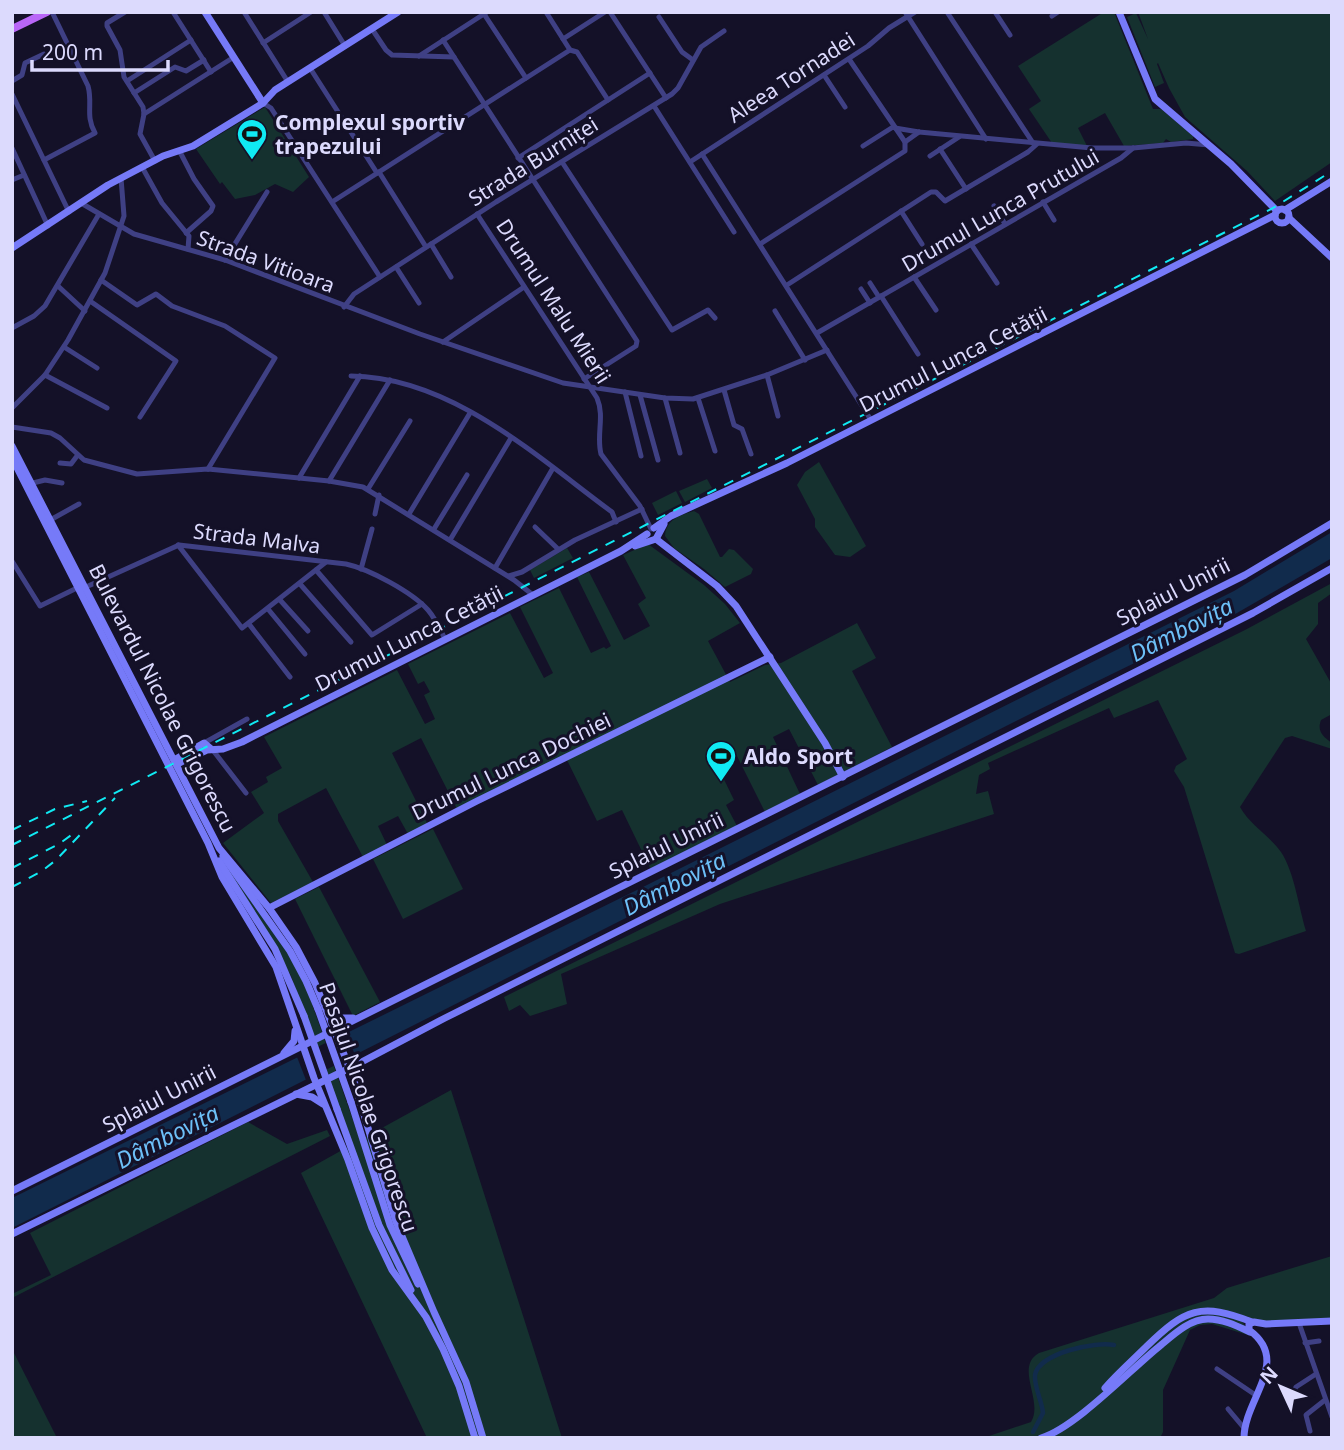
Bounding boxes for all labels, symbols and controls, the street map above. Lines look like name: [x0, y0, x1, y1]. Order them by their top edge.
street label: Aleea Tornadei: [722, 25, 860, 129]
scale bar: [32, 28, 168, 72]
text: 200 m: [42, 38, 103, 66]
place label: Complexul sportiv trapezului: [275, 108, 465, 160]
street label: Strada Burniței: [463, 110, 603, 212]
sports icon: Complexul sportiv trapezului: [235, 117, 269, 161]
street label: Drumul Lunca Prutului: [896, 142, 1104, 278]
street label: Drumul Malu Mierii: [490, 213, 618, 389]
street label: Strada Vitioara: [193, 223, 339, 299]
street label: Drumul Lunca Cetății: [854, 299, 1052, 419]
street label: Strada Malva: [192, 516, 322, 560]
street label: Splaiul Unirii: [1111, 550, 1235, 632]
street label: Bulevardul Nicolae Grigorescu: [83, 559, 243, 837]
street label: Drumul Lunca Cetății: [310, 578, 508, 698]
water label: Dâmbovița: [1124, 589, 1238, 669]
street label: Drumul Lunca Dochiei: [407, 706, 615, 826]
sports icon: Aldo Sport: [704, 739, 738, 783]
place label: Aldo Sport: [744, 742, 853, 770]
street label: Splaiul Unirii: [604, 805, 728, 885]
water label: Dâmbovița: [617, 843, 731, 923]
street label: Pasajul Nicolae Grigorescu: [313, 978, 425, 1236]
street label: Splaiul Unirii: [97, 1057, 221, 1139]
water label: Dâmbovița: [110, 1096, 224, 1176]
north arrow: [1246, 1352, 1316, 1422]
text: N: [1254, 1361, 1283, 1390]

